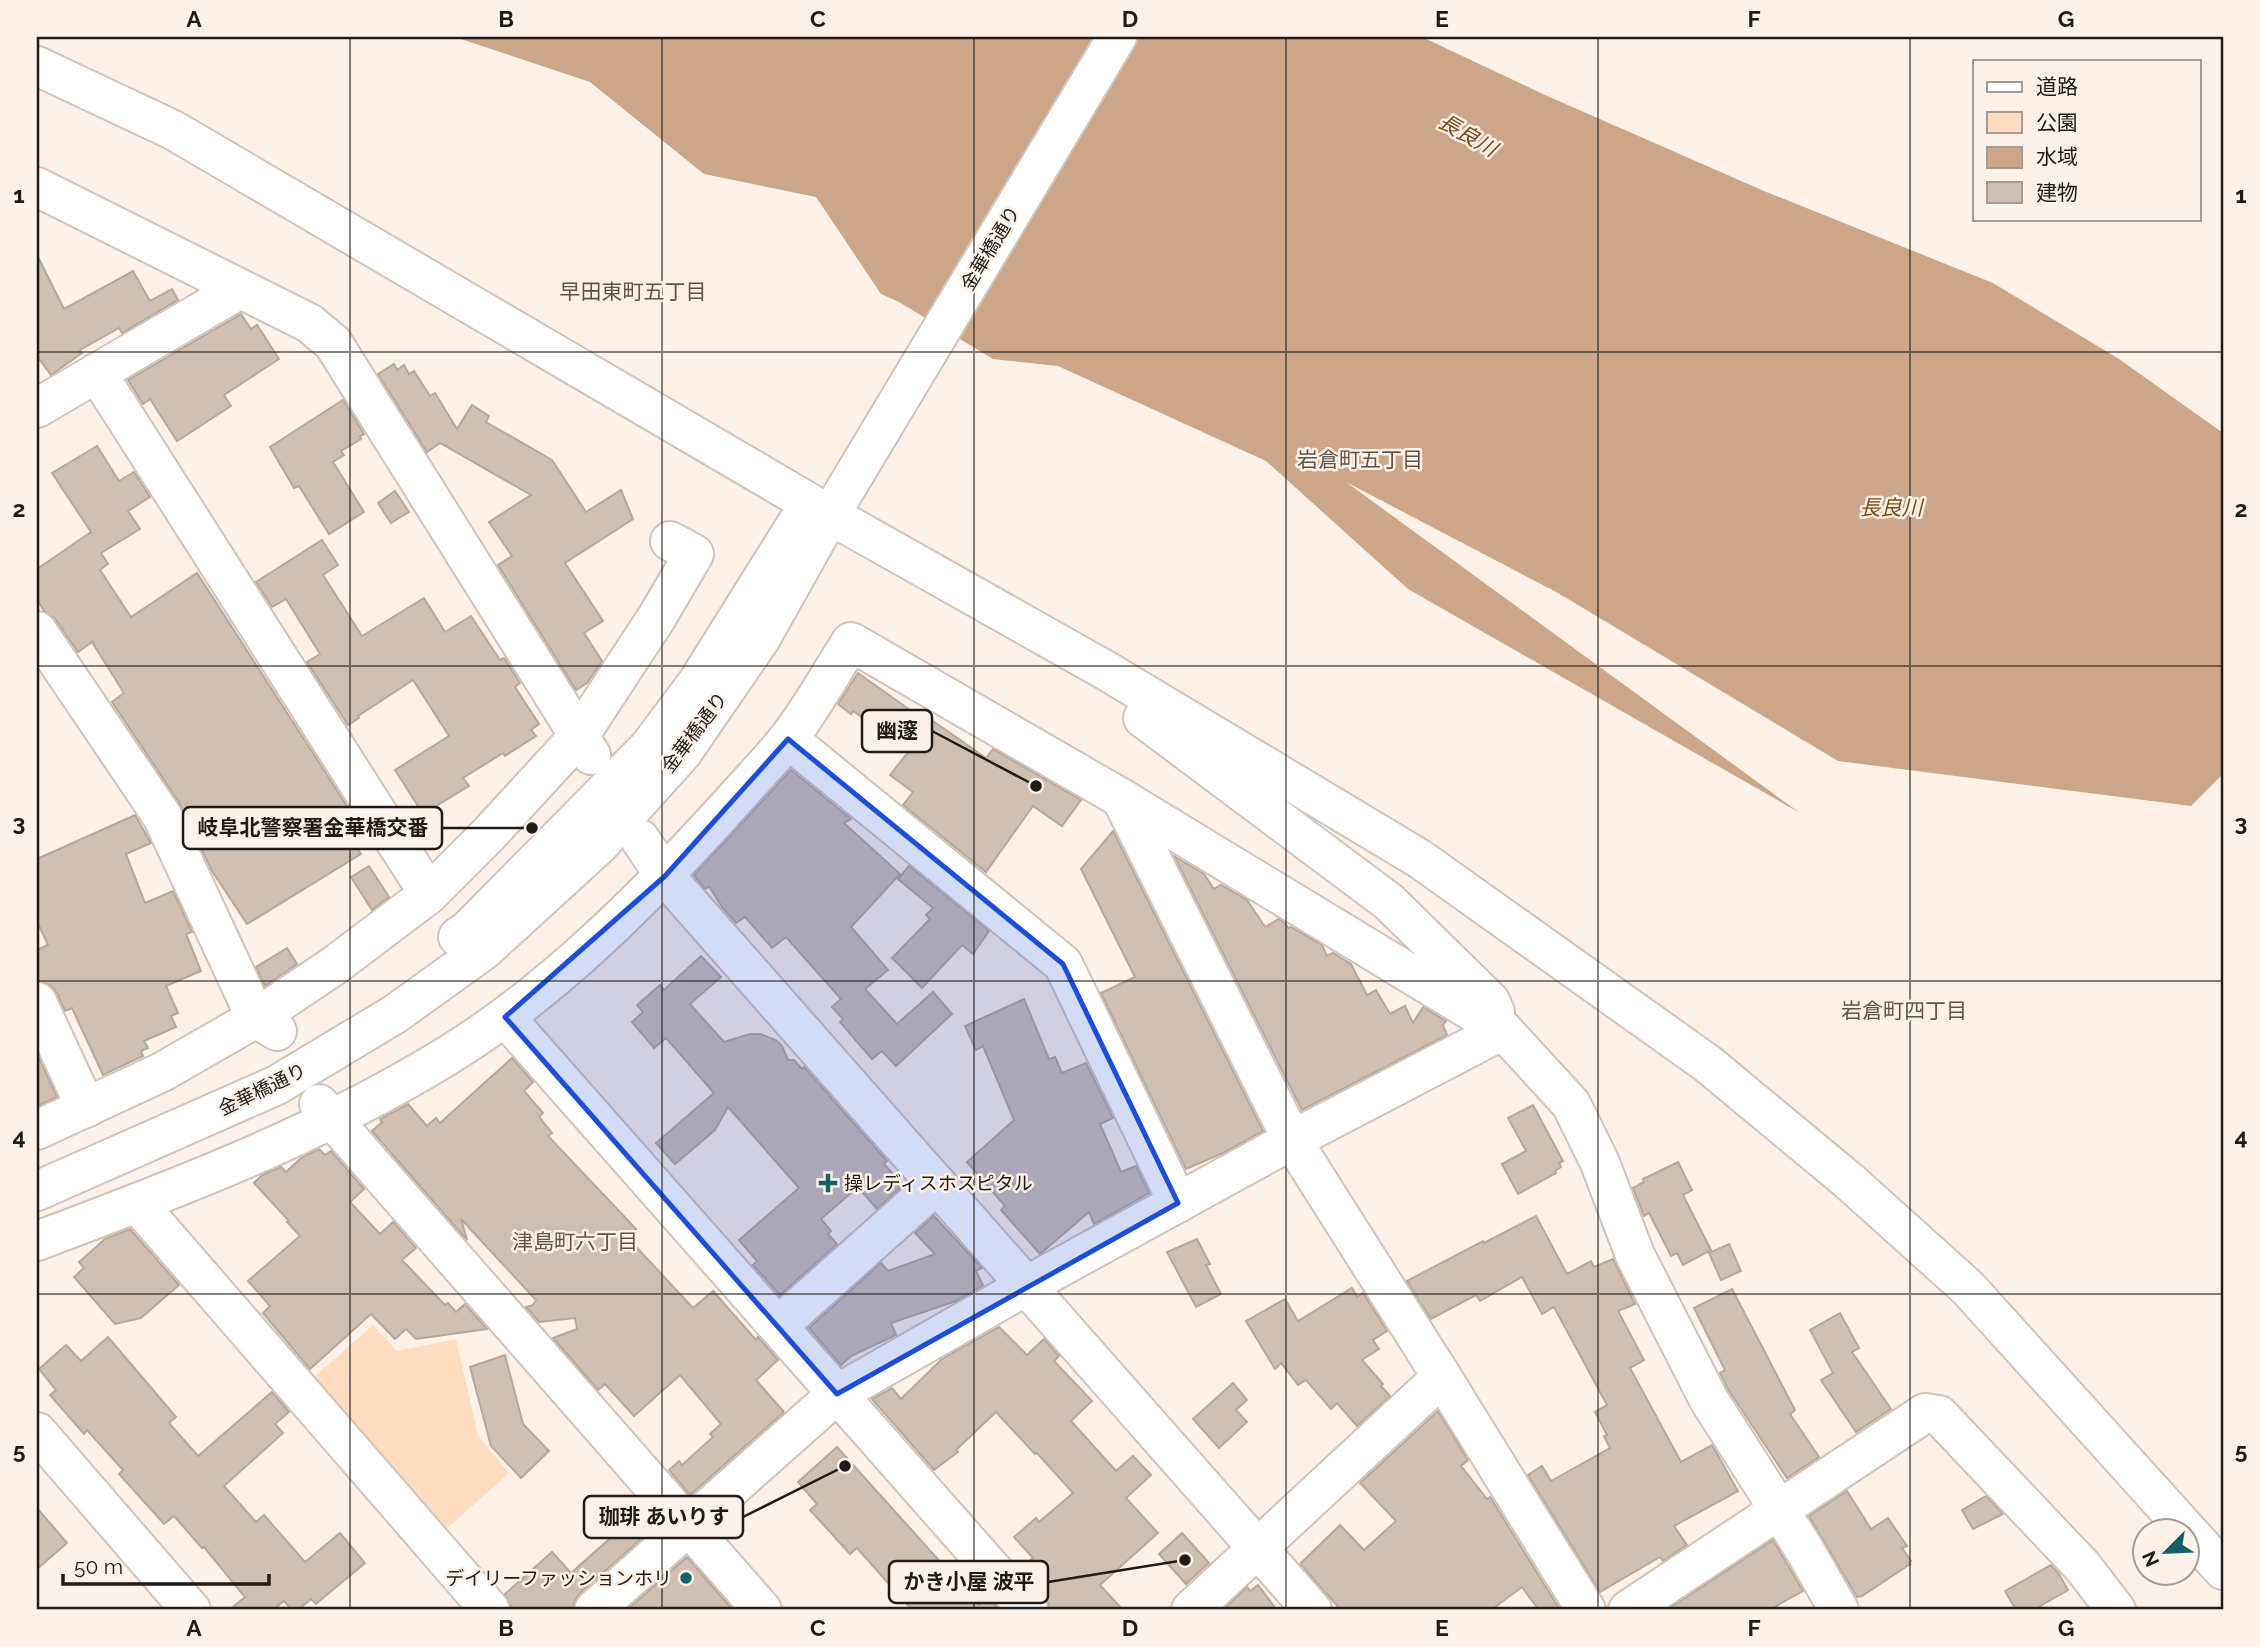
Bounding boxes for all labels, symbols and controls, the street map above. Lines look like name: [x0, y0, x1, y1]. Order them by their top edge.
text: A: [186, 5, 202, 32]
text: B: [498, 5, 514, 32]
text: C: [810, 5, 826, 32]
text: D: [1122, 5, 1138, 32]
text: E: [1435, 5, 1449, 32]
text: F: [1747, 5, 1761, 32]
text: G: [2058, 5, 2074, 32]
legend: [1973, 60, 2200, 220]
text: 道路: [2036, 74, 2078, 99]
water label: 長良川: [1434, 108, 1503, 163]
text: 公園: [2036, 110, 2078, 135]
text: 水域: [2036, 144, 2078, 169]
text: 建物: [2036, 180, 2078, 205]
text: 1: [13, 181, 25, 208]
text: 1: [2235, 181, 2247, 208]
street label: 金華橋通り: [956, 202, 1024, 294]
district label: 早田東町五丁目: [560, 279, 707, 304]
district label: 岩倉町五丁目: [1297, 447, 1423, 472]
text: 2: [13, 495, 25, 522]
water label: 長良川: [1860, 495, 1924, 520]
text: 2: [2235, 495, 2247, 522]
street label: 金華橋通り: [657, 687, 731, 777]
callout: 幽邃: [862, 710, 932, 752]
text: 幽邃: [876, 718, 918, 743]
callout: 岐阜北警察署金華橋交番: [183, 807, 442, 849]
text: 3: [13, 809, 25, 836]
text: 3: [2235, 809, 2247, 836]
text: 岐阜北警察署金華橋交番: [198, 815, 429, 840]
district label: 岩倉町四丁目: [1841, 998, 1967, 1023]
street label: 金華橋通り: [214, 1058, 310, 1120]
text: 4: [12, 1123, 26, 1150]
text: 4: [2234, 1123, 2248, 1150]
place label: 操レディスホスピタル: [844, 1172, 1033, 1194]
marker: 操レディスホスピタル: [818, 1173, 838, 1193]
district label: 津島町六丁目: [512, 1229, 638, 1254]
text: 5: [13, 1437, 26, 1464]
text: 5: [2235, 1437, 2248, 1464]
callout: 珈琲 あいりす: [584, 1496, 743, 1538]
text: 珈琲 あいりす: [598, 1504, 730, 1529]
north arrow: [2130, 1518, 2200, 1588]
scale bar: [63, 1542, 270, 1586]
text: N: [2137, 1548, 2163, 1570]
text: 50 m: [74, 1554, 123, 1579]
callout: かき小屋 波平: [889, 1561, 1048, 1603]
place label: デイリーファッションホリ: [445, 1567, 672, 1589]
text: かき小屋 波平: [903, 1569, 1035, 1594]
marker: デイリーファッションホリ: [678, 1570, 694, 1586]
text: A: [186, 1614, 202, 1641]
text: B: [498, 1614, 514, 1641]
text: C: [810, 1614, 826, 1641]
text: D: [1122, 1614, 1138, 1641]
text: E: [1435, 1614, 1449, 1641]
text: F: [1747, 1614, 1761, 1641]
text: G: [2058, 1614, 2074, 1641]

